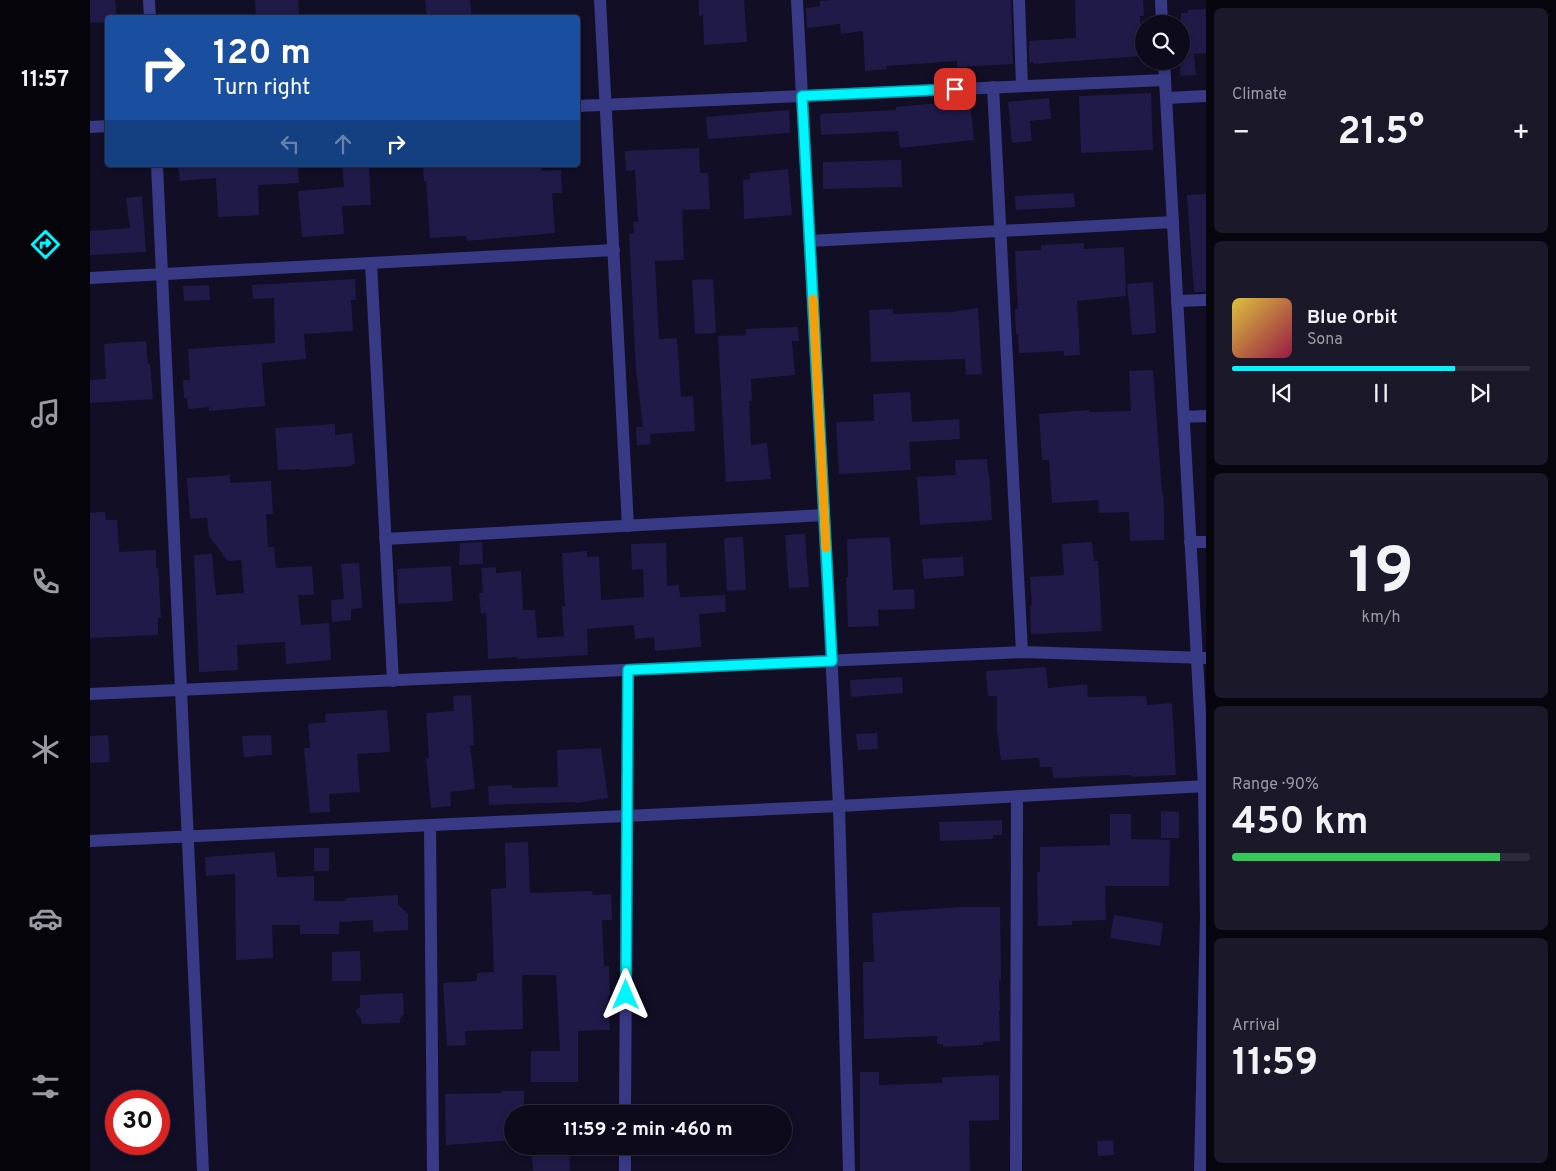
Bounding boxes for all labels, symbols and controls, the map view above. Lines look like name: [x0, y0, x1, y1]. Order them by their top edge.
map controls: [1135, 15, 1190, 70]
button: search: [1135, 15, 1190, 70]
text: 120 m: [213, 32, 311, 76]
icon: right: [130, 35, 195, 100]
text: 11:57: [21, 67, 69, 94]
pin: [934, 68, 976, 110]
text: Turn right: [213, 75, 310, 102]
icon: arrive: [941, 75, 969, 103]
text: Climate: [1232, 85, 1287, 105]
text: 21.5°: [1338, 109, 1424, 158]
text: −: [1232, 116, 1250, 152]
text: +: [1512, 116, 1530, 152]
icon: left: [276, 130, 304, 158]
icon: ahead: [329, 130, 357, 158]
icon: right: [382, 130, 410, 158]
icon: directions: [28, 227, 63, 262]
text: Blue Orbit: [1307, 306, 1397, 330]
text: Sona: [1307, 330, 1343, 350]
icon: previous: [1268, 379, 1296, 407]
icon: pause: [1367, 379, 1395, 407]
icon: next: [1466, 379, 1494, 407]
icon: music: [28, 396, 63, 431]
text: 19: [1348, 534, 1414, 616]
icon: phone: [28, 564, 63, 599]
text: km/h: [1362, 608, 1400, 628]
icon: climate: [28, 732, 63, 767]
text: Range · 90%: [1232, 775, 1319, 795]
text: 450 km: [1232, 799, 1369, 848]
icon: car: [28, 901, 63, 936]
position arrow: [599, 968, 651, 1020]
text: Arrival: [1232, 1016, 1280, 1036]
text: 11:59: [1232, 1040, 1318, 1089]
icon: filters: [28, 1069, 63, 1104]
speed limit sign: 30: [105, 1090, 170, 1155]
text: 11:59 · 2 min · 460 m: [563, 1118, 733, 1142]

